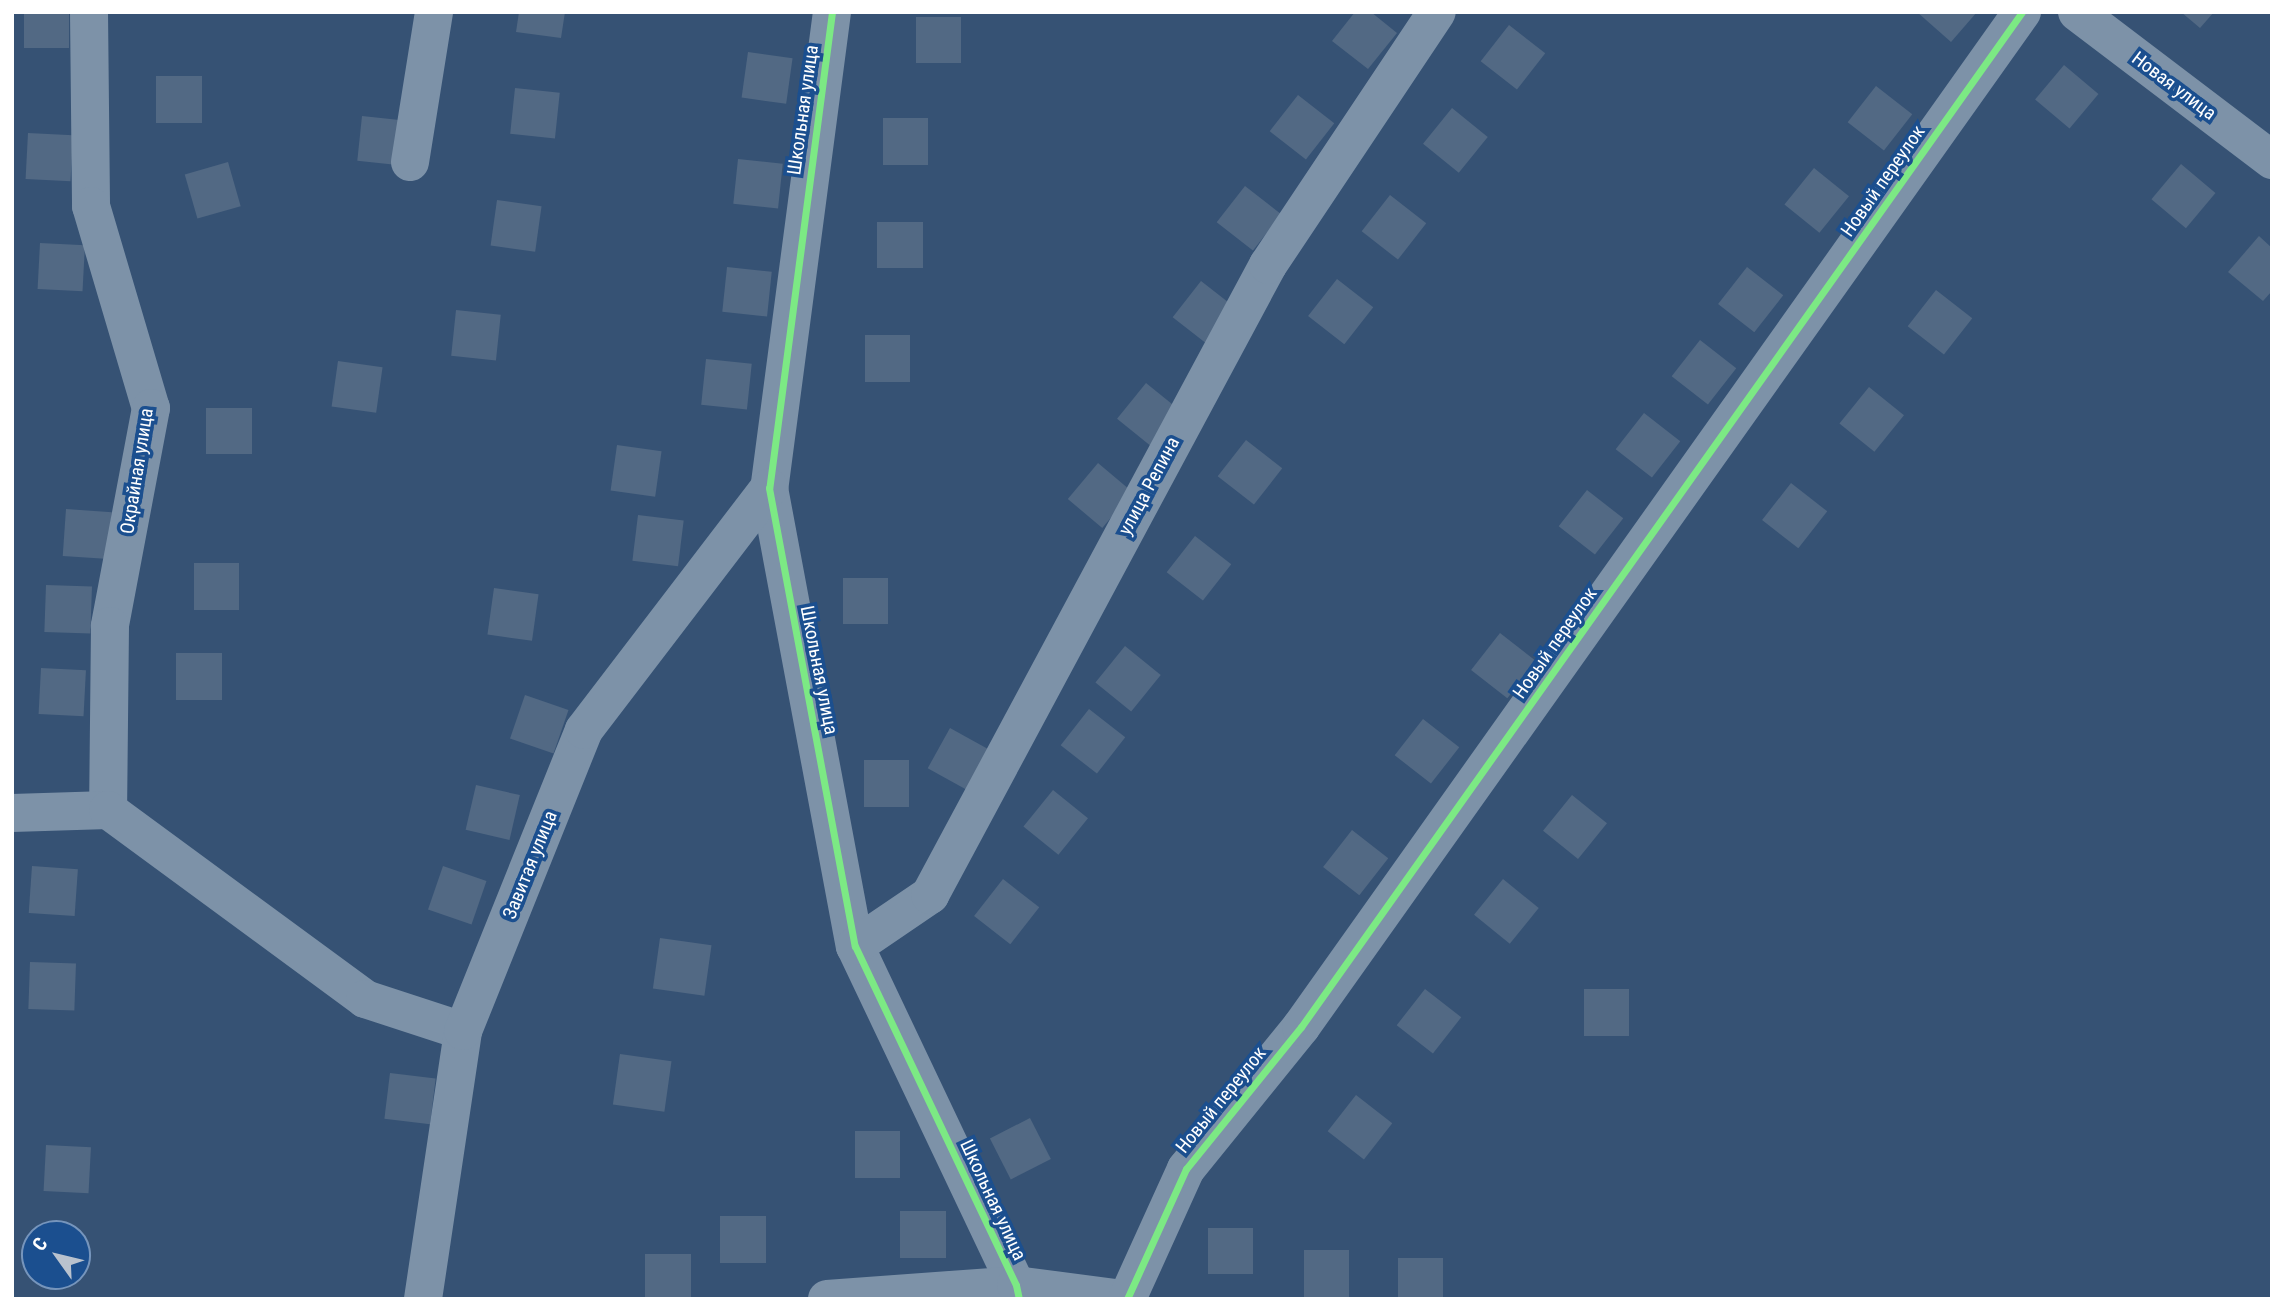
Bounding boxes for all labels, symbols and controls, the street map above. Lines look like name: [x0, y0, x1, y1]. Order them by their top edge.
street label: Школьная улица: [783, 44, 823, 176]
street label: Новая улица: [2127, 47, 2221, 125]
street label: Новый переулок: [1836, 121, 1930, 241]
street label: Окрайная улица: [116, 407, 158, 535]
street label: улица Репина: [1114, 433, 1184, 539]
street label: Новый переулок: [1508, 583, 1602, 703]
street label: Школьная улица: [795, 604, 843, 736]
street label: Завитая улица: [498, 808, 562, 922]
street label: Новый переулок: [1171, 1042, 1271, 1158]
street label: Школьная улица: [955, 1136, 1031, 1264]
north arrow: [21, 1220, 91, 1290]
text: С: [27, 1233, 52, 1255]

